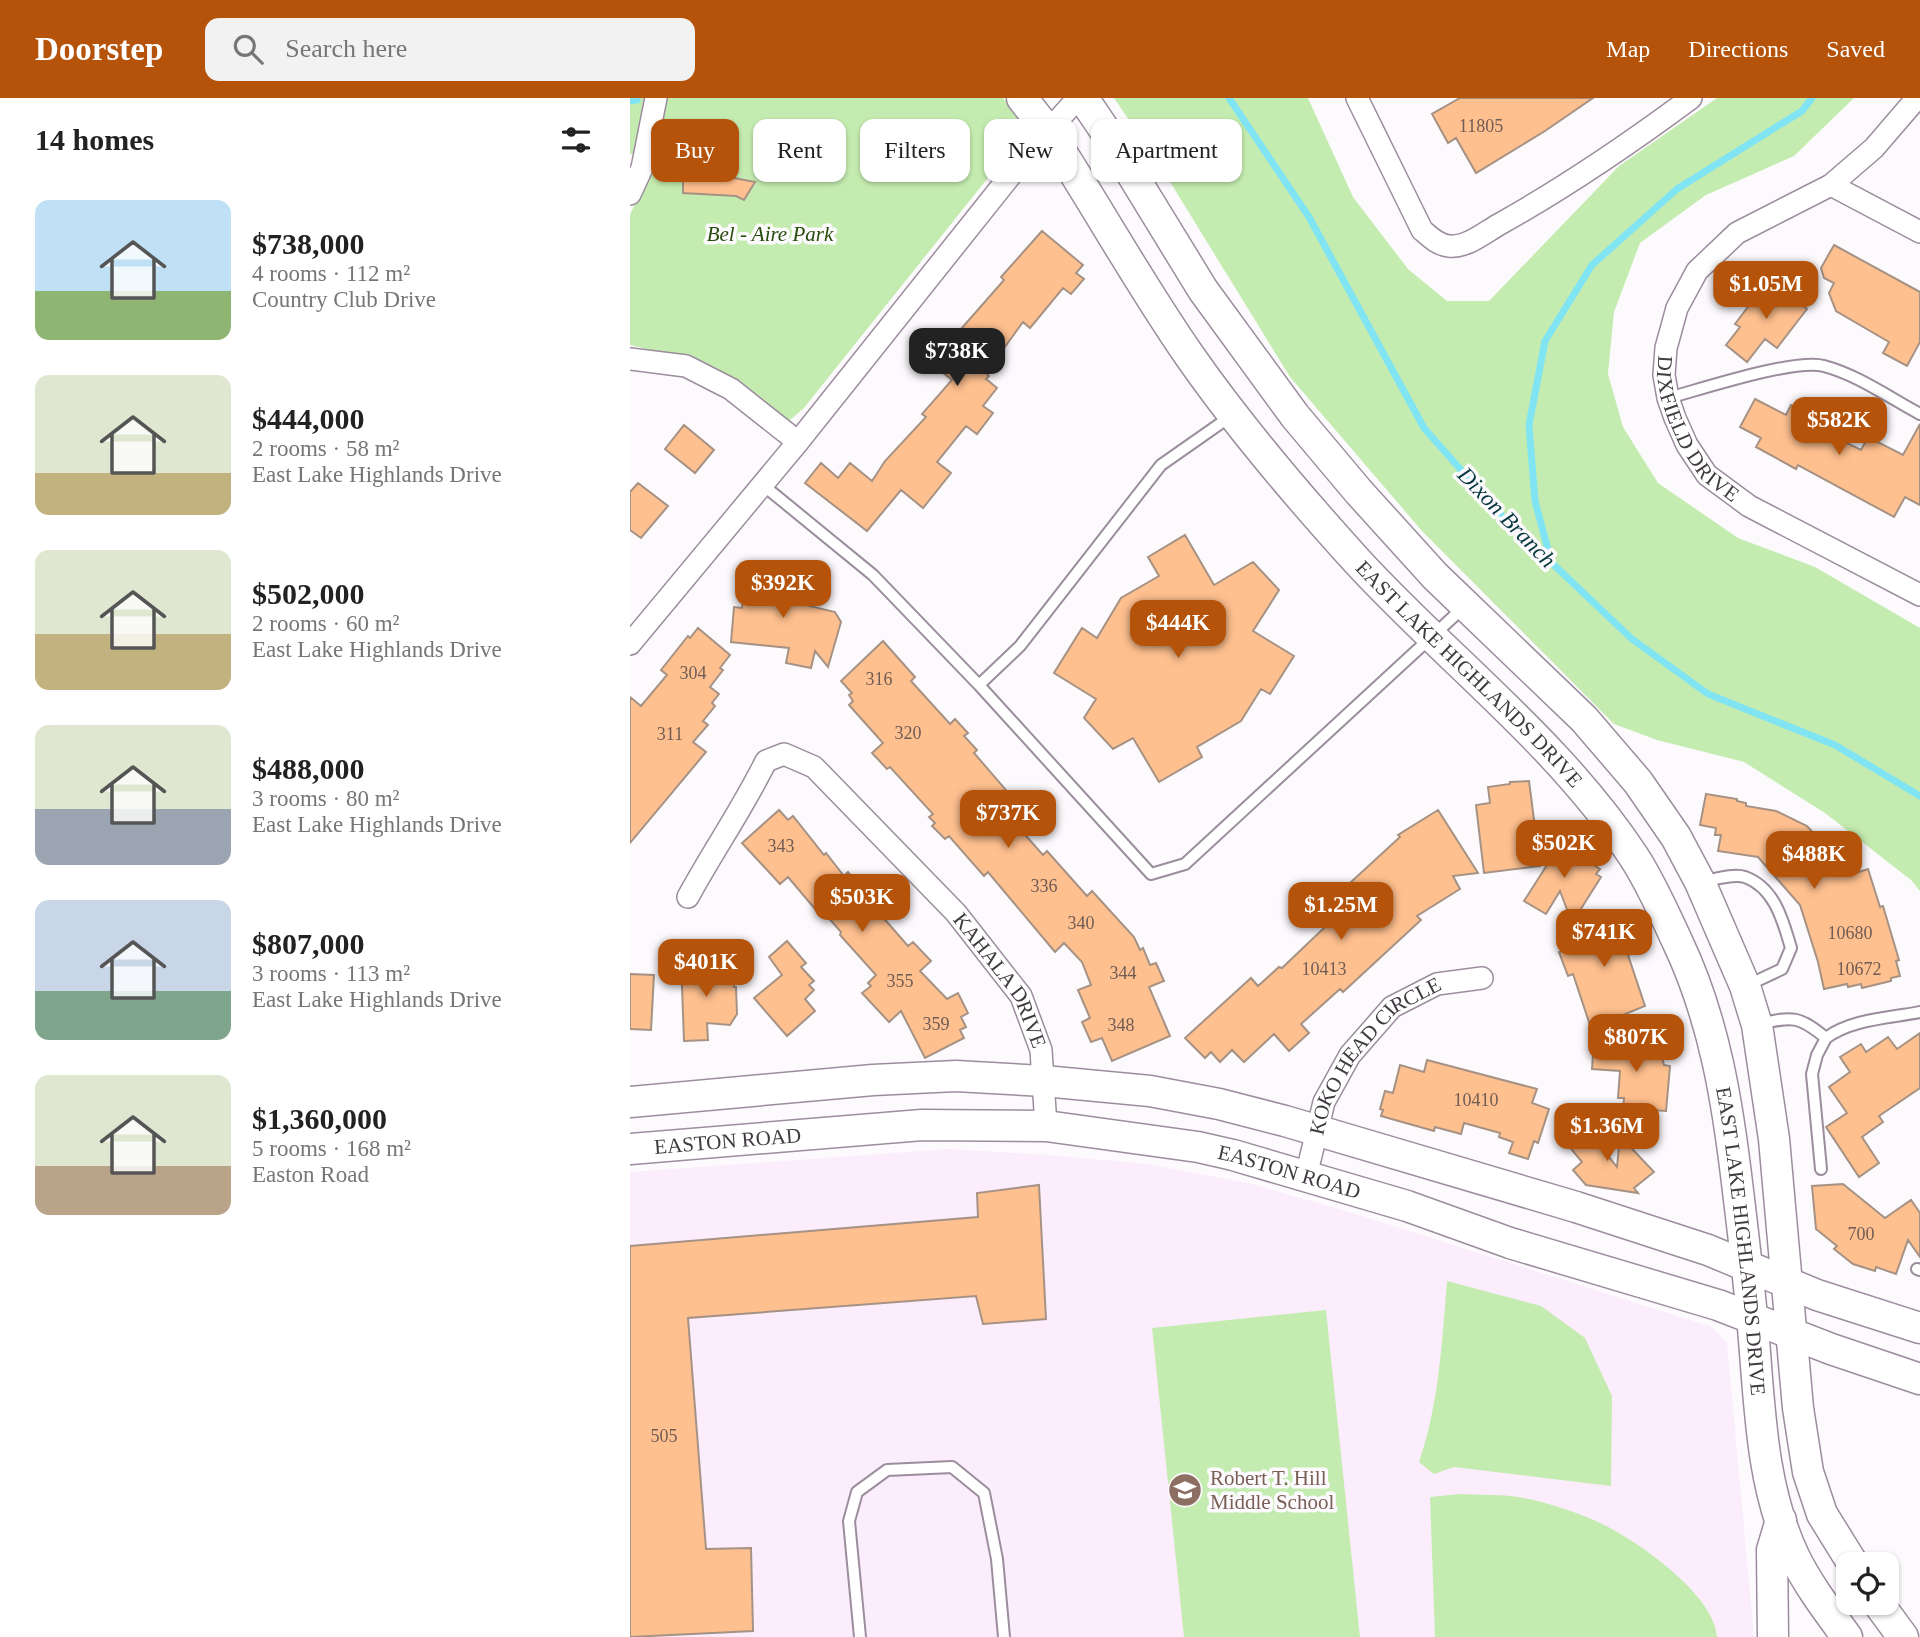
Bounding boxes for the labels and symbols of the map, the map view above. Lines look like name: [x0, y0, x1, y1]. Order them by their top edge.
house number: 11805: [1459, 116, 1503, 136]
park label: Bel - Aire Park: [707, 222, 834, 246]
pin: $1.05M: [1709, 262, 1823, 321]
pin: $738K: [908, 328, 1006, 388]
street label: DIXFIELD DRIVE: [1652, 355, 1744, 507]
pin: $582K: [1790, 398, 1888, 457]
water label: Dixon Branch: [1452, 461, 1561, 573]
street label: EAST LAKE HIGHLANDS DRIVE: [1351, 556, 1588, 792]
pin: $392K: [734, 560, 832, 620]
pin: $444K: [1129, 601, 1227, 660]
house number: 304: [680, 663, 707, 683]
house number: 316: [866, 669, 893, 689]
house number: 320: [895, 723, 922, 743]
house number: 311: [657, 724, 683, 744]
pin: $737K: [959, 790, 1057, 850]
pin: $502K: [1515, 820, 1613, 880]
pin: $488K: [1765, 832, 1863, 891]
house number: 343: [768, 836, 795, 856]
pin: $503K: [813, 874, 911, 934]
house number: 336: [1031, 876, 1058, 896]
pin: $1.25M: [1284, 882, 1398, 942]
street label: KAHALA DRIVE: [948, 908, 1051, 1051]
pin: $741K: [1555, 910, 1653, 969]
house number: 340: [1068, 913, 1095, 933]
house number: 10680: [1828, 923, 1873, 943]
pin: $401K: [657, 940, 755, 999]
house number: 10413: [1302, 959, 1347, 979]
house number: 10672: [1837, 959, 1882, 979]
house number: 344: [1110, 963, 1137, 983]
house number: 355: [887, 971, 914, 991]
street label: KOKO HEAD CIRCLE: [1304, 972, 1445, 1137]
house number: 359: [923, 1014, 950, 1034]
pin: $807K: [1587, 1014, 1685, 1074]
house number: 348: [1108, 1015, 1135, 1035]
street label: EAST LAKE HIGHLANDS DRIVE: [1711, 1085, 1770, 1396]
house number: 10410: [1454, 1090, 1499, 1110]
pin: $1.36M: [1550, 1104, 1664, 1163]
street label: EASTON ROAD: [653, 1123, 802, 1159]
street label: EASTON ROAD: [1216, 1140, 1363, 1204]
house number: 700: [1848, 1224, 1875, 1244]
house number: 505: [651, 1426, 678, 1446]
place label: Robert T. Hill Middle School: [1210, 1466, 1334, 1514]
school or university icon: Robert T. Hill Middle School: [1166, 1471, 1204, 1509]

